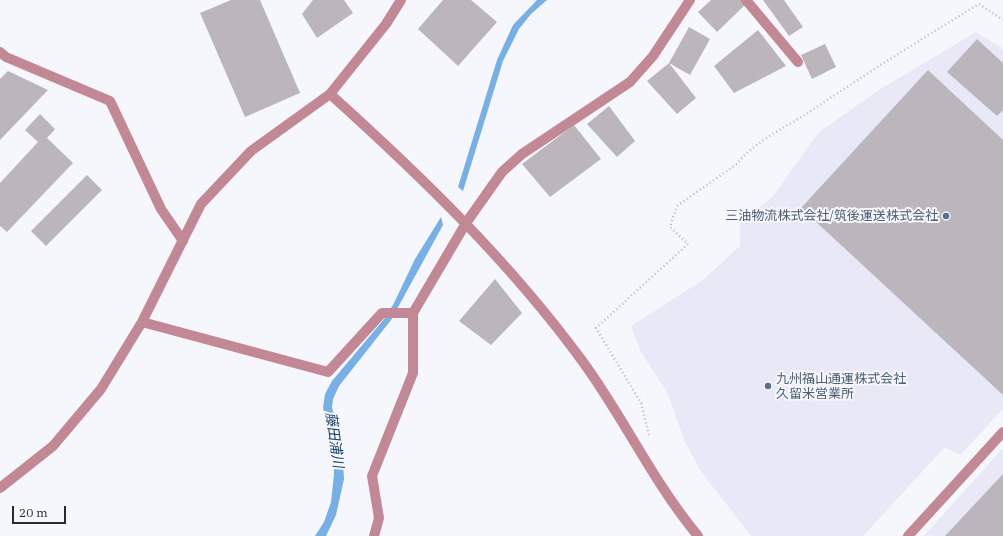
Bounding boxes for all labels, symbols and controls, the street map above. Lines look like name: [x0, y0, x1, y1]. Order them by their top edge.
place label: 三油物流株式会社/筑後運送株式会社: [725, 208, 938, 224]
marker: 三油物流株式会社/筑後運送株式会社: [941, 211, 951, 221]
place label: 九州福山通運株式会社 久留米営業所: [776, 371, 906, 402]
marker: 九州福山通運株式会社 久留米営業所: [763, 381, 773, 391]
water label: 藤田浦川: [322, 411, 346, 469]
scale bar: [14, 498, 68, 524]
text: 20 m: [19, 505, 48, 520]

